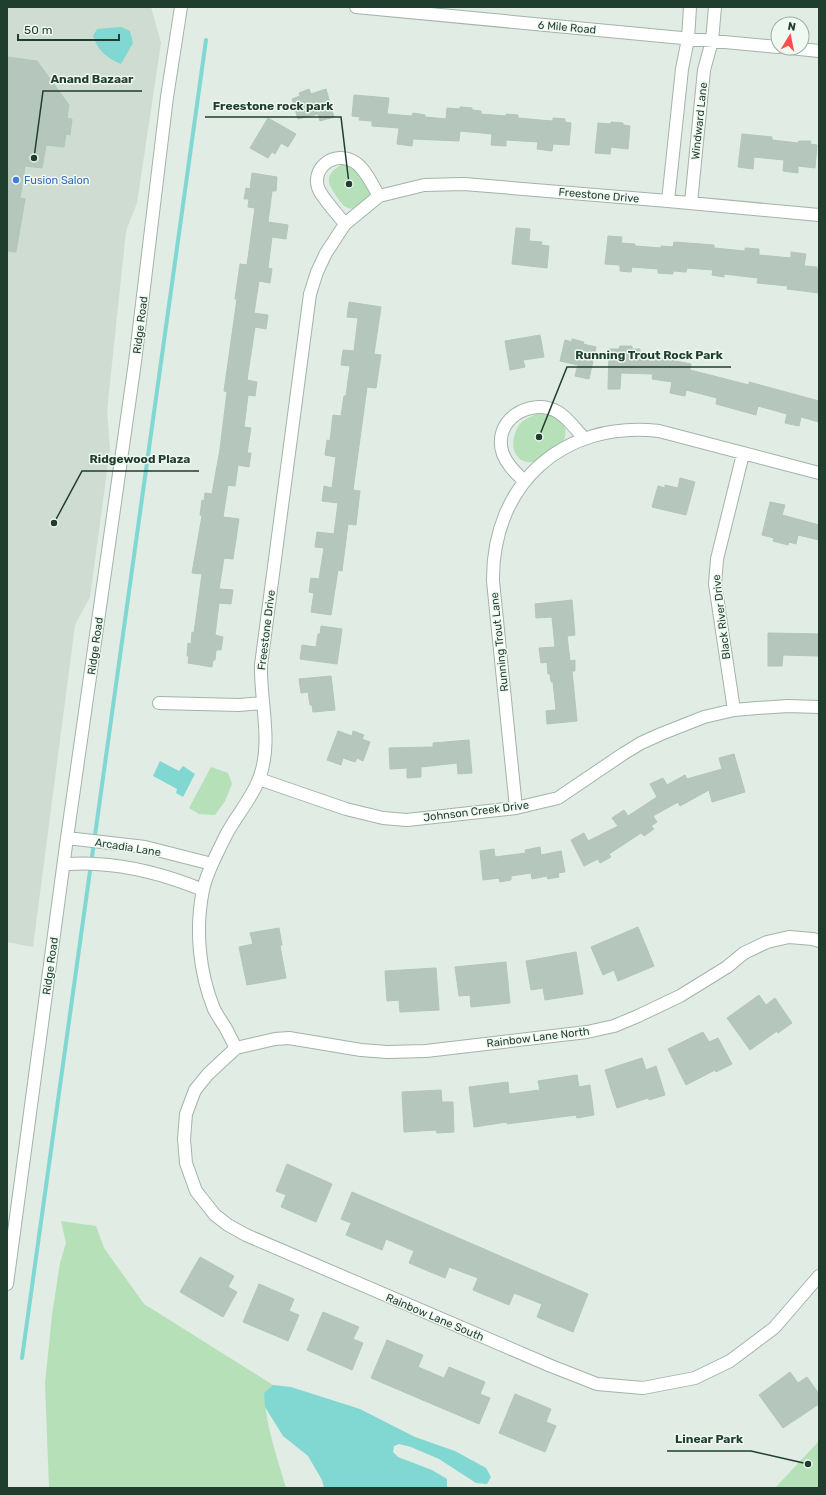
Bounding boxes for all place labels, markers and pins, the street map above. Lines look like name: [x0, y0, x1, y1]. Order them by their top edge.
callout: Anand Bazaar: [43, 67, 142, 91]
callout: Freestone rock park: [205, 93, 341, 117]
place label: Fusion Salon: [24, 174, 89, 187]
marker: Fusion Salon: [11, 175, 21, 185]
callout: Running Trout Rock Park: [567, 343, 731, 367]
callout: Ridgewood Plaza: [82, 447, 199, 471]
callout: Linear Park: [667, 1427, 751, 1451]

